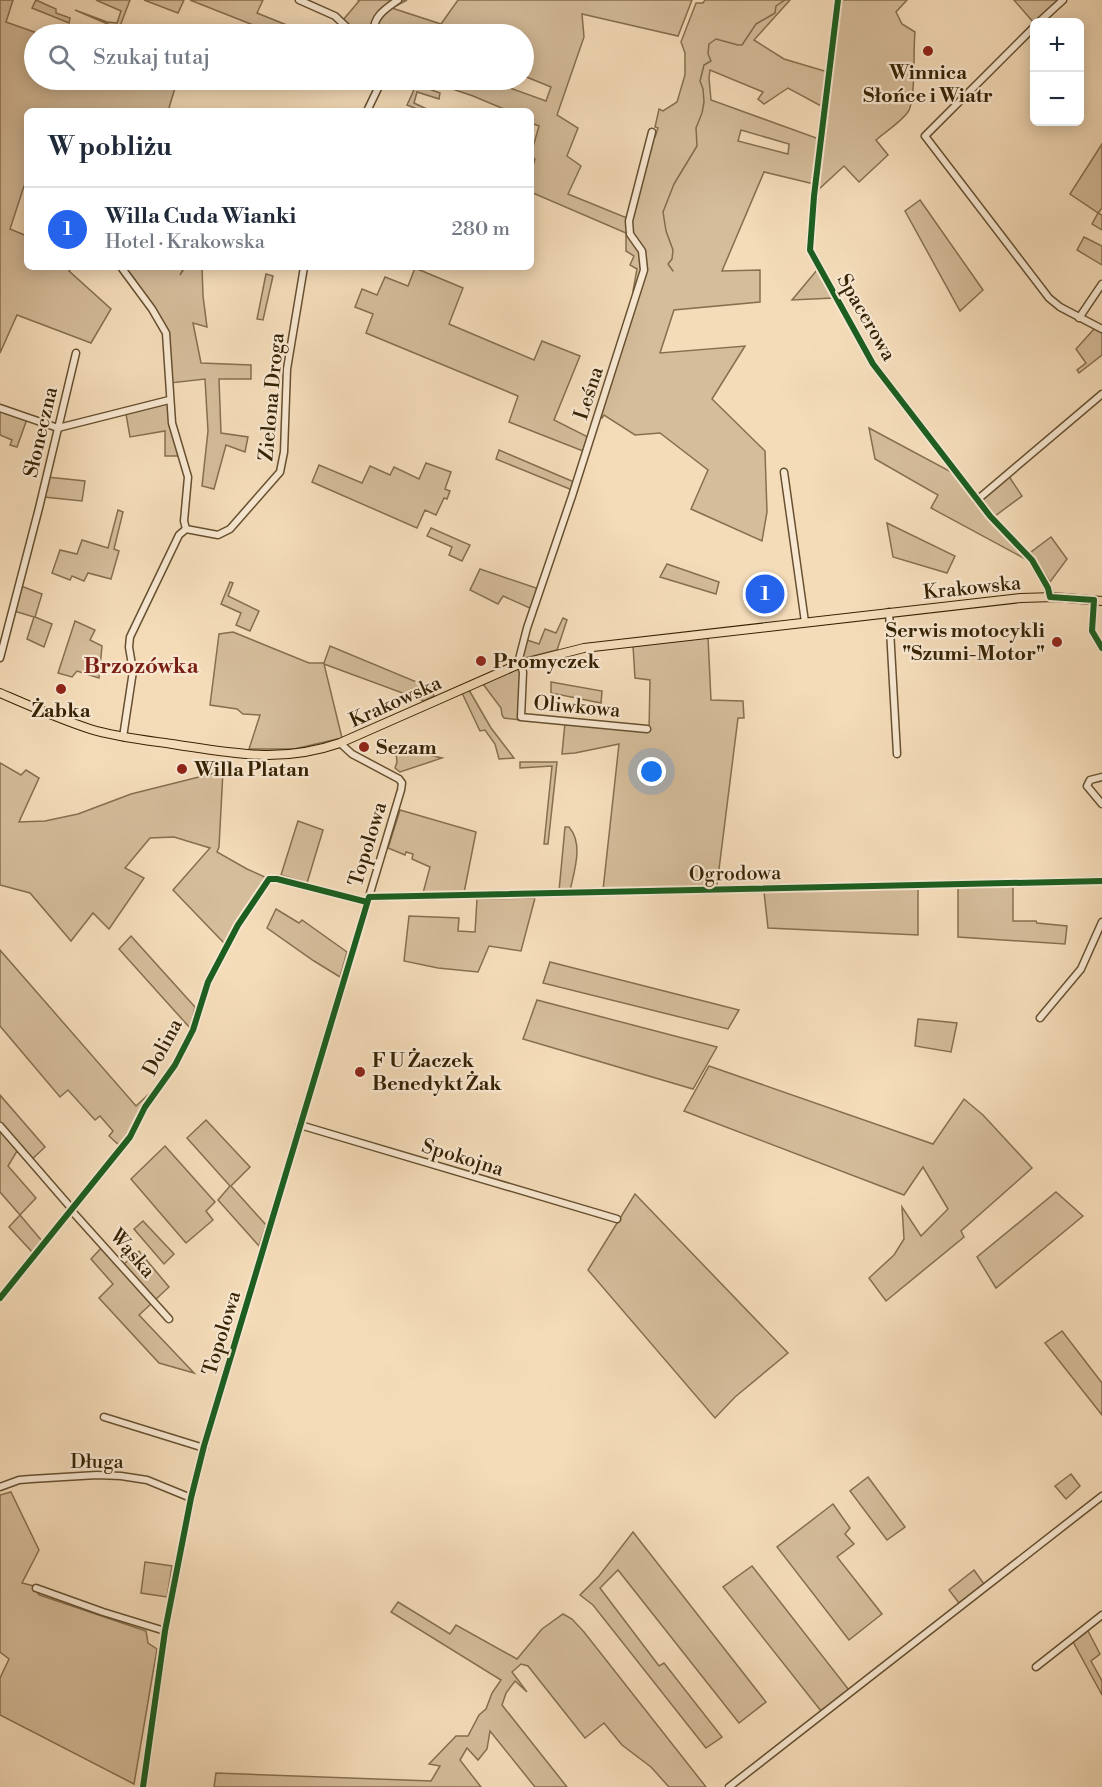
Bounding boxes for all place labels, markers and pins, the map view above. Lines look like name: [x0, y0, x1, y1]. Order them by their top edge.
marker: Winnica Słońce i Wiatr: [921, 44, 935, 58]
place label: Winnica Słońce i Wiatr: [863, 61, 993, 109]
pin: 1: [746, 572, 784, 616]
place label: Serwis motocykli "Szumi-Motor": [886, 619, 1046, 667]
marker: Serwis motocykli "Szumi-Motor": [1050, 635, 1064, 649]
place label: Promyczek: [493, 650, 600, 675]
marker: Promyczek: [474, 654, 488, 668]
marker: Żabka: [54, 682, 68, 696]
place label: Żabka: [31, 697, 91, 724]
place label: Sezam: [376, 736, 437, 761]
marker: Sezam: [357, 740, 371, 754]
place label: Willa Platan: [193, 758, 310, 783]
marker: Willa Platan: [175, 762, 189, 776]
place label: F U Żaczek Benedykt Żak: [372, 1047, 502, 1097]
marker: F U Żaczek Benedykt Żak: [353, 1065, 367, 1079]

